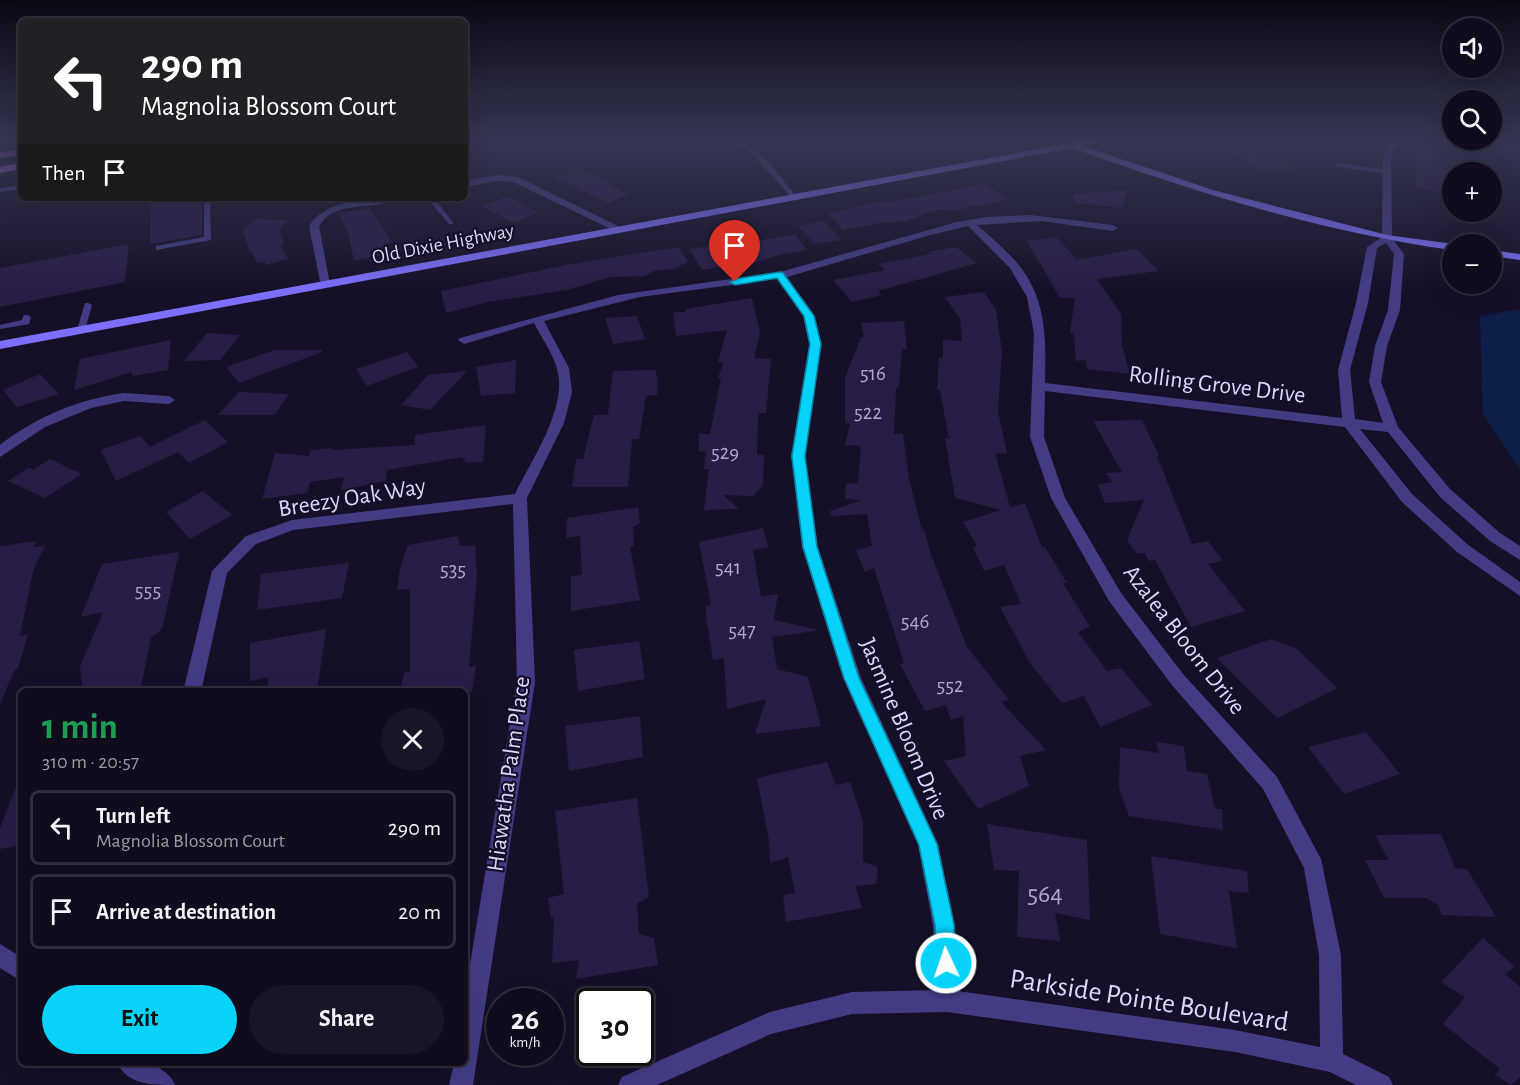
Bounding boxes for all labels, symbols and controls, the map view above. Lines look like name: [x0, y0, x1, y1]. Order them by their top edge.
map controls: [1442, 18, 1502, 294]
button: sound: [1442, 18, 1502, 78]
icon: left: [42, 42, 120, 120]
text: 290 m: [141, 44, 243, 86]
button: search: [1442, 90, 1502, 150]
text: Magnolia Blossom Court: [141, 93, 396, 120]
icon: arrive: [98, 156, 131, 189]
text: Then: [42, 162, 86, 184]
button: +: [1442, 162, 1502, 222]
street label: Old Dixie Highway: [370, 220, 516, 268]
pin: [709, 220, 760, 282]
icon: arrive: [718, 229, 751, 262]
button: −: [1442, 234, 1502, 294]
street label: Rolling Grove Drive: [1127, 362, 1307, 408]
house number: 516: [860, 363, 886, 384]
house number: 522: [854, 402, 882, 423]
house number: 529: [711, 442, 739, 463]
street label: Breezy Oak Way: [277, 474, 427, 522]
house number: 541: [715, 557, 741, 578]
house number: 535: [440, 559, 466, 580]
street label: Azalea Bloom Drive: [1118, 561, 1250, 719]
house number: 555: [135, 580, 161, 601]
house number: 546: [901, 611, 929, 632]
house number: 547: [728, 620, 756, 641]
street label: Jasmine Bloom Drive: [855, 635, 953, 823]
street label: Hiawatha Palm Place: [483, 675, 535, 873]
house number: 552: [936, 675, 964, 696]
button: close: [381, 708, 444, 771]
text: 1 min: [42, 709, 118, 745]
text: 310 m · 20:57: [42, 752, 139, 772]
text: Turn left: [96, 805, 170, 827]
icon: left: [45, 811, 78, 844]
text: 290 m: [388, 817, 441, 839]
text: Magnolia Blossom Court: [96, 831, 285, 851]
house number: 564: [1027, 881, 1063, 907]
icon: arrive: [45, 895, 78, 928]
text: Arrive at destination: [96, 901, 276, 923]
text: 20 m: [398, 901, 441, 923]
position arrow: [914, 931, 978, 995]
street label: Parkside Pointe Boulevard: [1007, 965, 1291, 1037]
button: Exit: [42, 985, 237, 1054]
button: Share: [249, 985, 444, 1054]
speed limit sign: 30: [576, 988, 654, 1066]
text: 26: [511, 1005, 539, 1035]
text: km/h: [510, 1035, 540, 1050]

